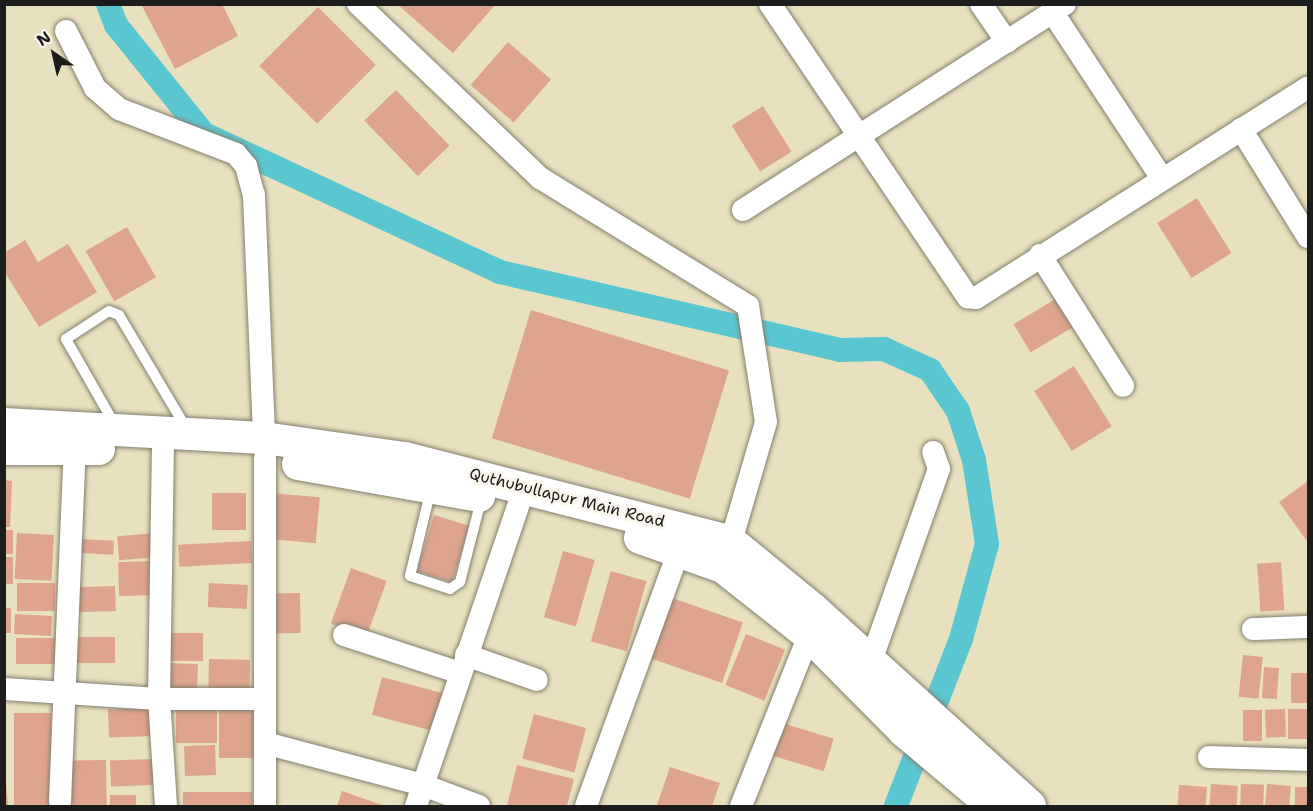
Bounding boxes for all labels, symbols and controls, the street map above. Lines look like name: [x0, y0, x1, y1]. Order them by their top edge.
north arrow: [24, 24, 84, 84]
text: N: [33, 26, 55, 51]
street label: Quthubullapur Main Road: [467, 464, 667, 532]

